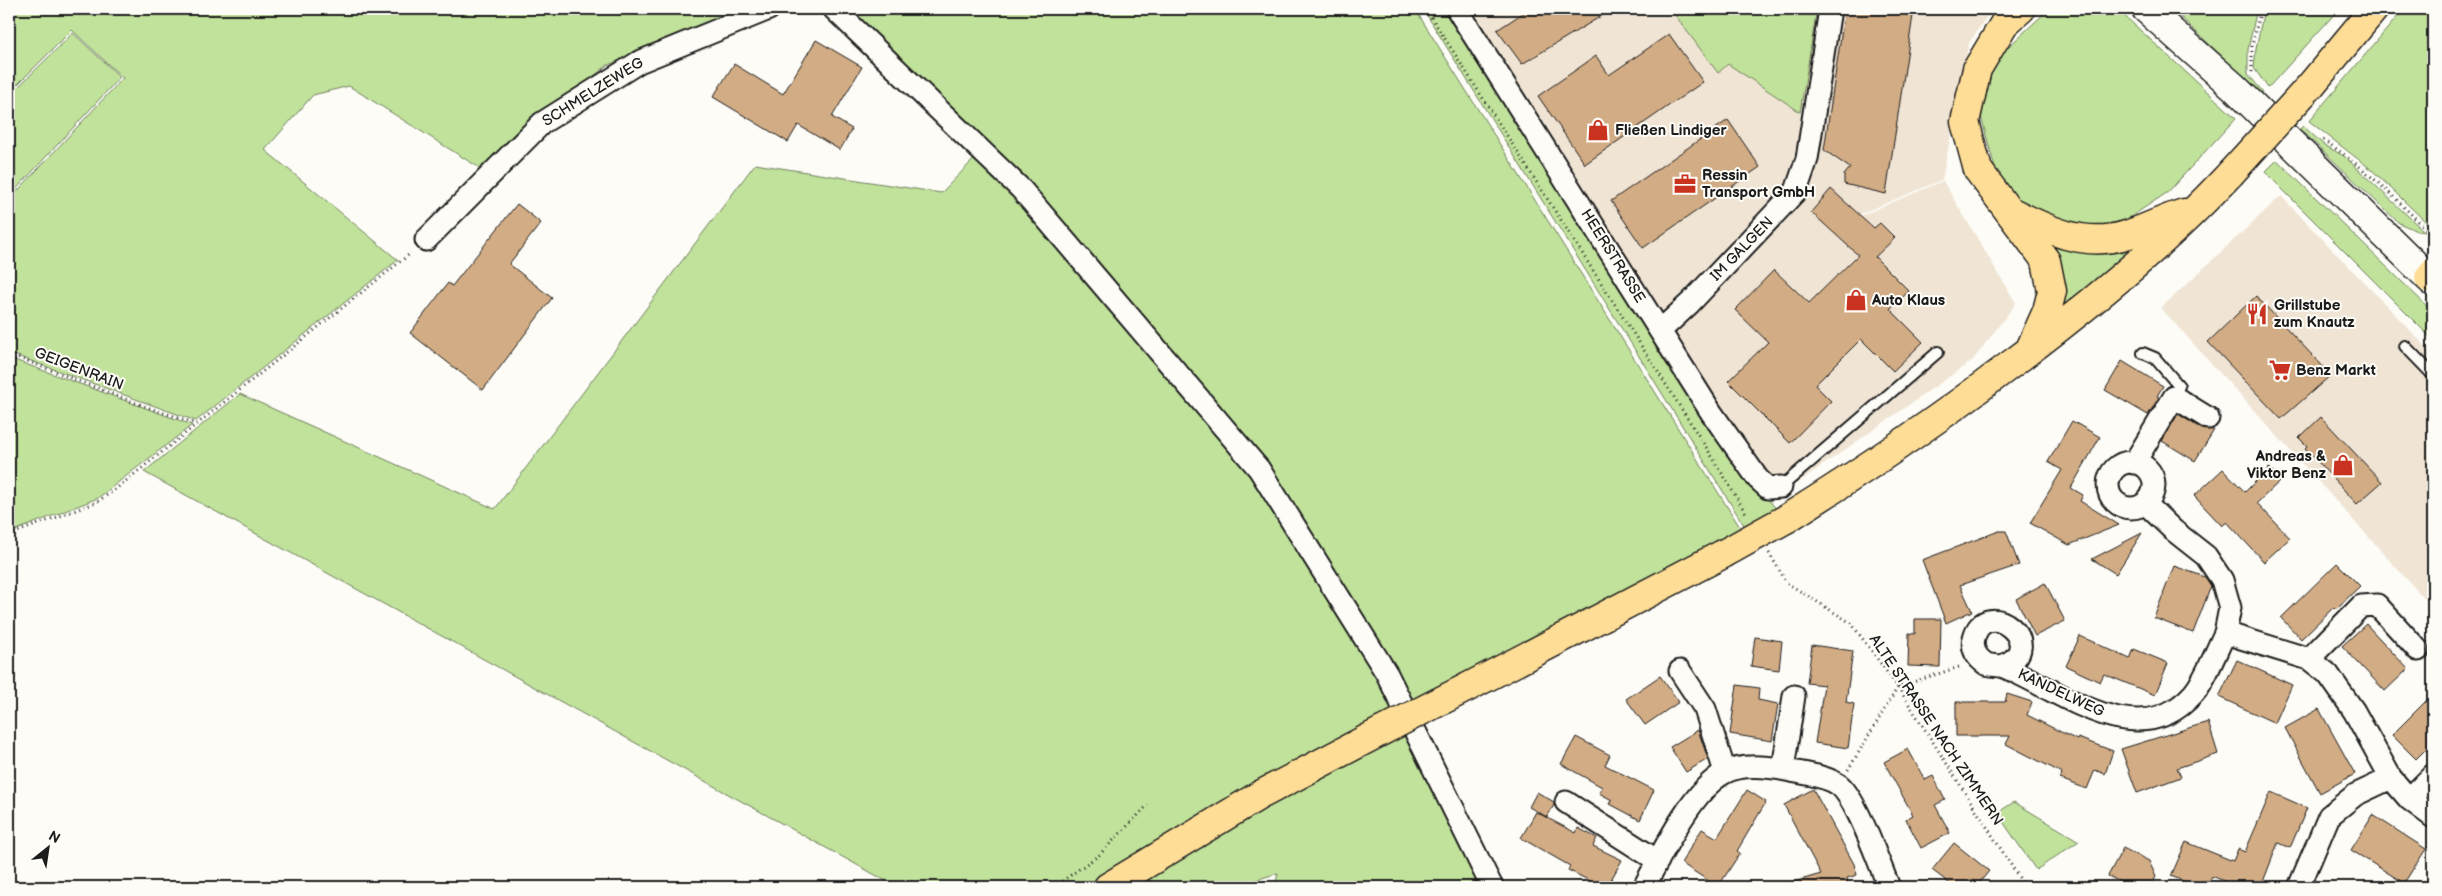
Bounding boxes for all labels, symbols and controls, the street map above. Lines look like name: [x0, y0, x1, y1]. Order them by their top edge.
street label: SCHMELZEWEG: [539, 53, 647, 131]
shop icon: Fließen Lindiger: [1585, 117, 1611, 143]
place label: Fließen Lindiger: [1615, 121, 1727, 140]
place label: Ressin Transport GmbH: [1702, 166, 1815, 202]
office icon: Ressin Transport GmbH: [1672, 171, 1698, 197]
street label: HEERSTRASSE: [1577, 206, 1649, 307]
street label: IM GALGEN: [1707, 213, 1777, 285]
shop icon: Auto Klaus: [1843, 287, 1869, 313]
place label: Auto Klaus: [1871, 291, 1945, 310]
place label: Grillstube zum Knautz: [2274, 296, 2355, 332]
restaurant icon: Grillstube zum Knautz: [2244, 301, 2270, 327]
street label: GEIGENRAIN: [32, 343, 126, 395]
supermarket icon: Benz Markt: [2267, 357, 2293, 383]
place label: Benz Markt: [2296, 361, 2376, 380]
place label: Andreas & Viktor Benz: [2247, 447, 2327, 483]
shop icon: Andreas & Viktor Benz: [2330, 452, 2356, 478]
street label: ALTE STRASSE NACH ZIMMERN: [1865, 631, 2007, 829]
street label: KANDELWEG: [2015, 665, 2107, 721]
north arrow: [22, 824, 72, 874]
text: N: [45, 827, 63, 847]

